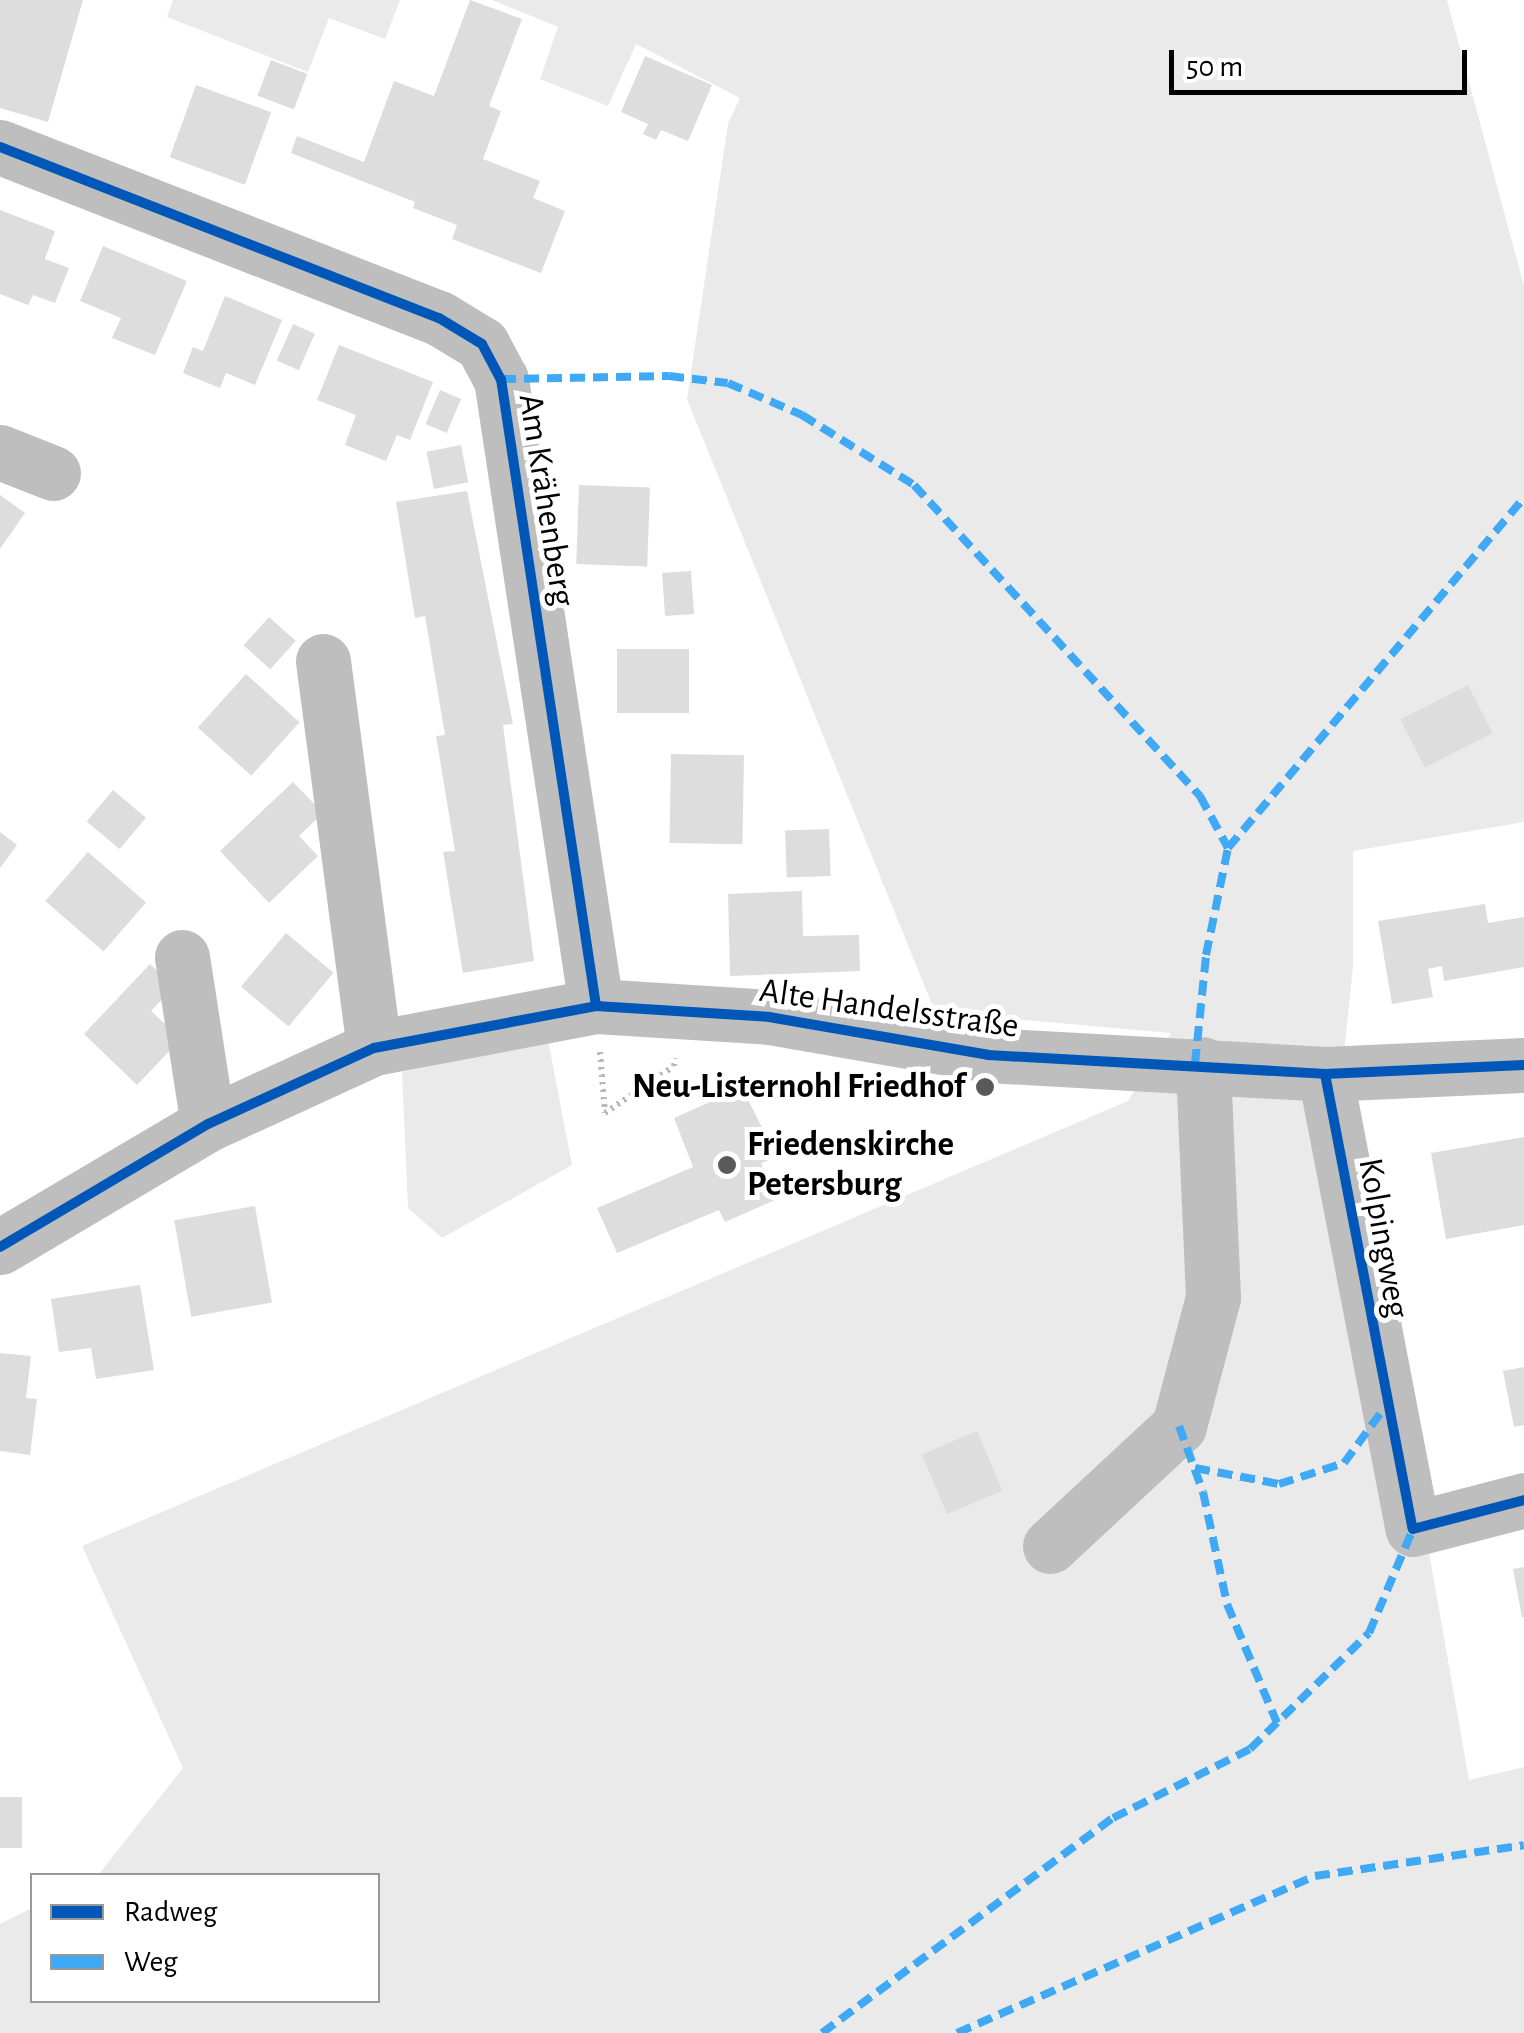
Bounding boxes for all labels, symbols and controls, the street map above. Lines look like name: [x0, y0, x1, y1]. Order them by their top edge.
scale bar: [1174, 30, 1472, 92]
text: 50 m: [1186, 52, 1243, 82]
street label: Am Krähenberg: [508, 391, 584, 609]
street label: Alte Handelsstraße: [757, 970, 1021, 1048]
place label: Neu-Listernohl Friedhof: [632, 1066, 965, 1108]
marker: Neu-Listernohl Friedhof: [974, 1076, 996, 1098]
place label: Friedenskirche Petersburg: [747, 1124, 954, 1206]
marker: Friedenskirche Petersburg: [716, 1154, 738, 1176]
street label: Kolpingweg: [1348, 1155, 1418, 1321]
legend: [30, 1873, 380, 2003]
text: Radweg: [124, 1897, 217, 1927]
text: Weg: [124, 1947, 178, 1977]

